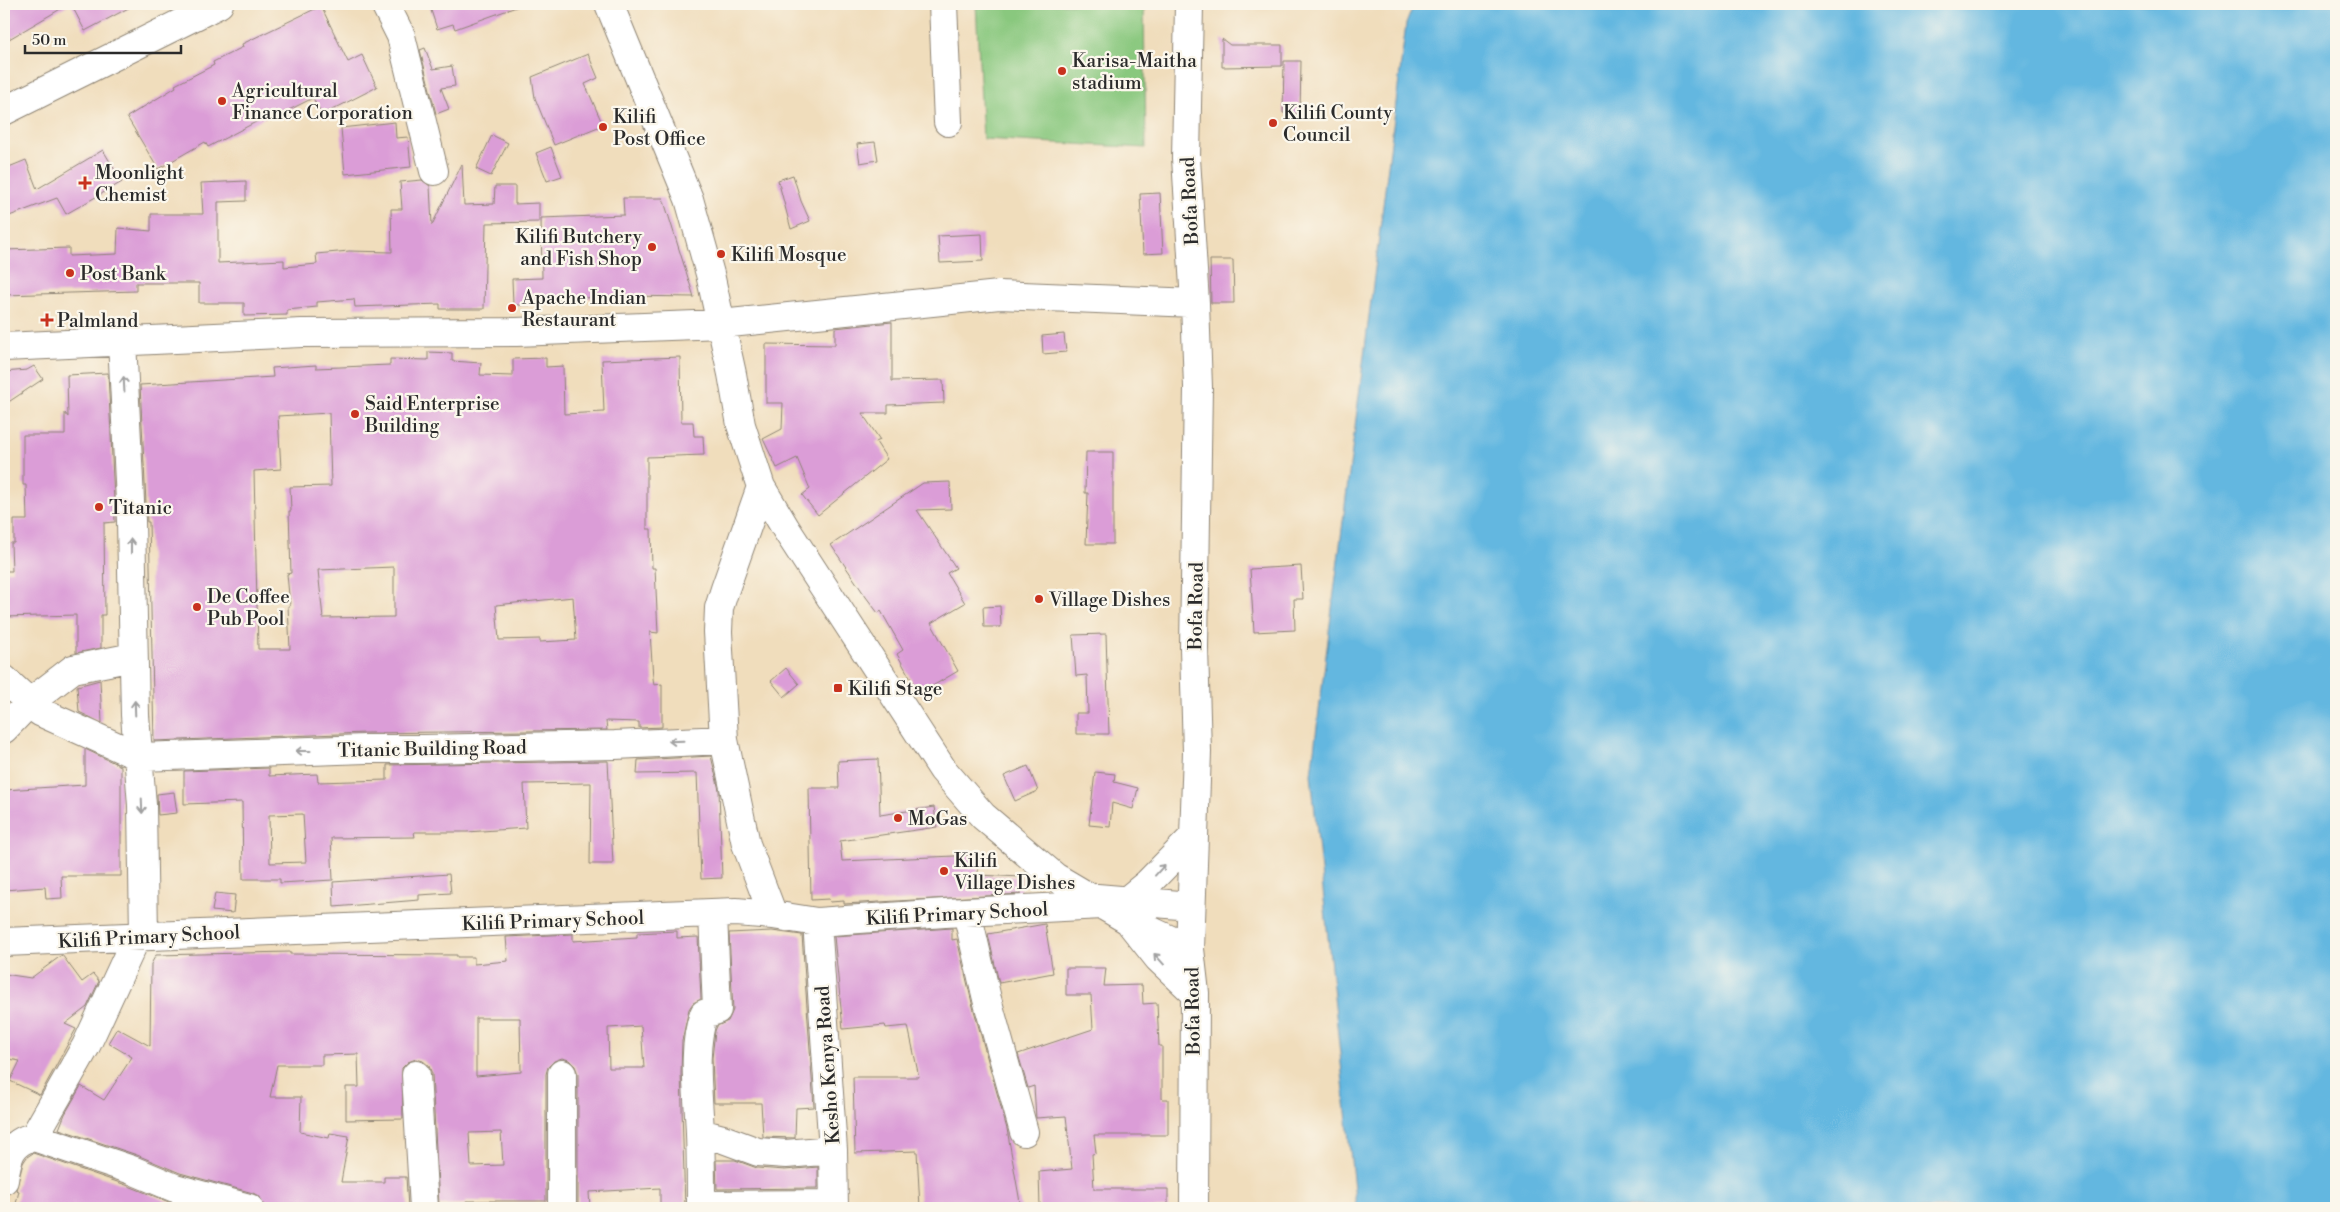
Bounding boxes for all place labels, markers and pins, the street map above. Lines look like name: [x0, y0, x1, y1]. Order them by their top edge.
place label: Karisa-Maitha stadium: [1072, 49, 1197, 95]
marker: Karisa-Maitha stadium: [1056, 65, 1068, 77]
place label: Agricultural Finance Corporation: [231, 79, 413, 125]
marker: Agricultural Finance Corporation: [216, 95, 228, 107]
place label: Kilifi County Council: [1283, 101, 1393, 147]
place label: Kilifi Post Office: [613, 105, 706, 151]
marker: Kilifi County Council: [1267, 117, 1279, 129]
marker: Kilifi Post Office: [597, 121, 609, 133]
place label: Moonlight Chemist: [95, 161, 185, 207]
marker: Moonlight Chemist: [79, 177, 91, 189]
place label: Kilifi Butchery and Fish Shop: [515, 225, 643, 271]
marker: Kilifi Butchery and Fish Shop: [646, 241, 658, 253]
place label: Kilifi Mosque: [731, 243, 847, 267]
marker: Kilifi Mosque: [715, 248, 727, 260]
place label: Post Bank: [80, 262, 167, 286]
marker: Post Bank: [64, 267, 76, 279]
place label: Apache Indian Restaurant: [521, 286, 646, 332]
marker: Apache Indian Restaurant: [506, 302, 518, 314]
place label: Palmland: [57, 309, 138, 333]
marker: Palmland: [41, 314, 53, 326]
place label: Said Enterprise Building: [364, 392, 500, 438]
marker: Said Enterprise Building: [349, 408, 361, 420]
place label: Titanic: [109, 496, 172, 520]
marker: Titanic: [93, 501, 105, 513]
place label: De Coffee Pub Pool: [207, 585, 290, 631]
place label: Village Dishes: [1048, 588, 1170, 612]
marker: Village Dishes: [1033, 593, 1045, 605]
marker: De Coffee Pub Pool: [191, 601, 203, 613]
place label: Kilifi Stage: [848, 677, 942, 701]
marker: Kilifi Stage: [832, 682, 844, 694]
place label: MoGas: [908, 807, 967, 831]
marker: MoGas: [892, 812, 904, 824]
place label: Kilifi Village Dishes: [953, 849, 1075, 895]
marker: Kilifi Village Dishes: [938, 865, 950, 877]

